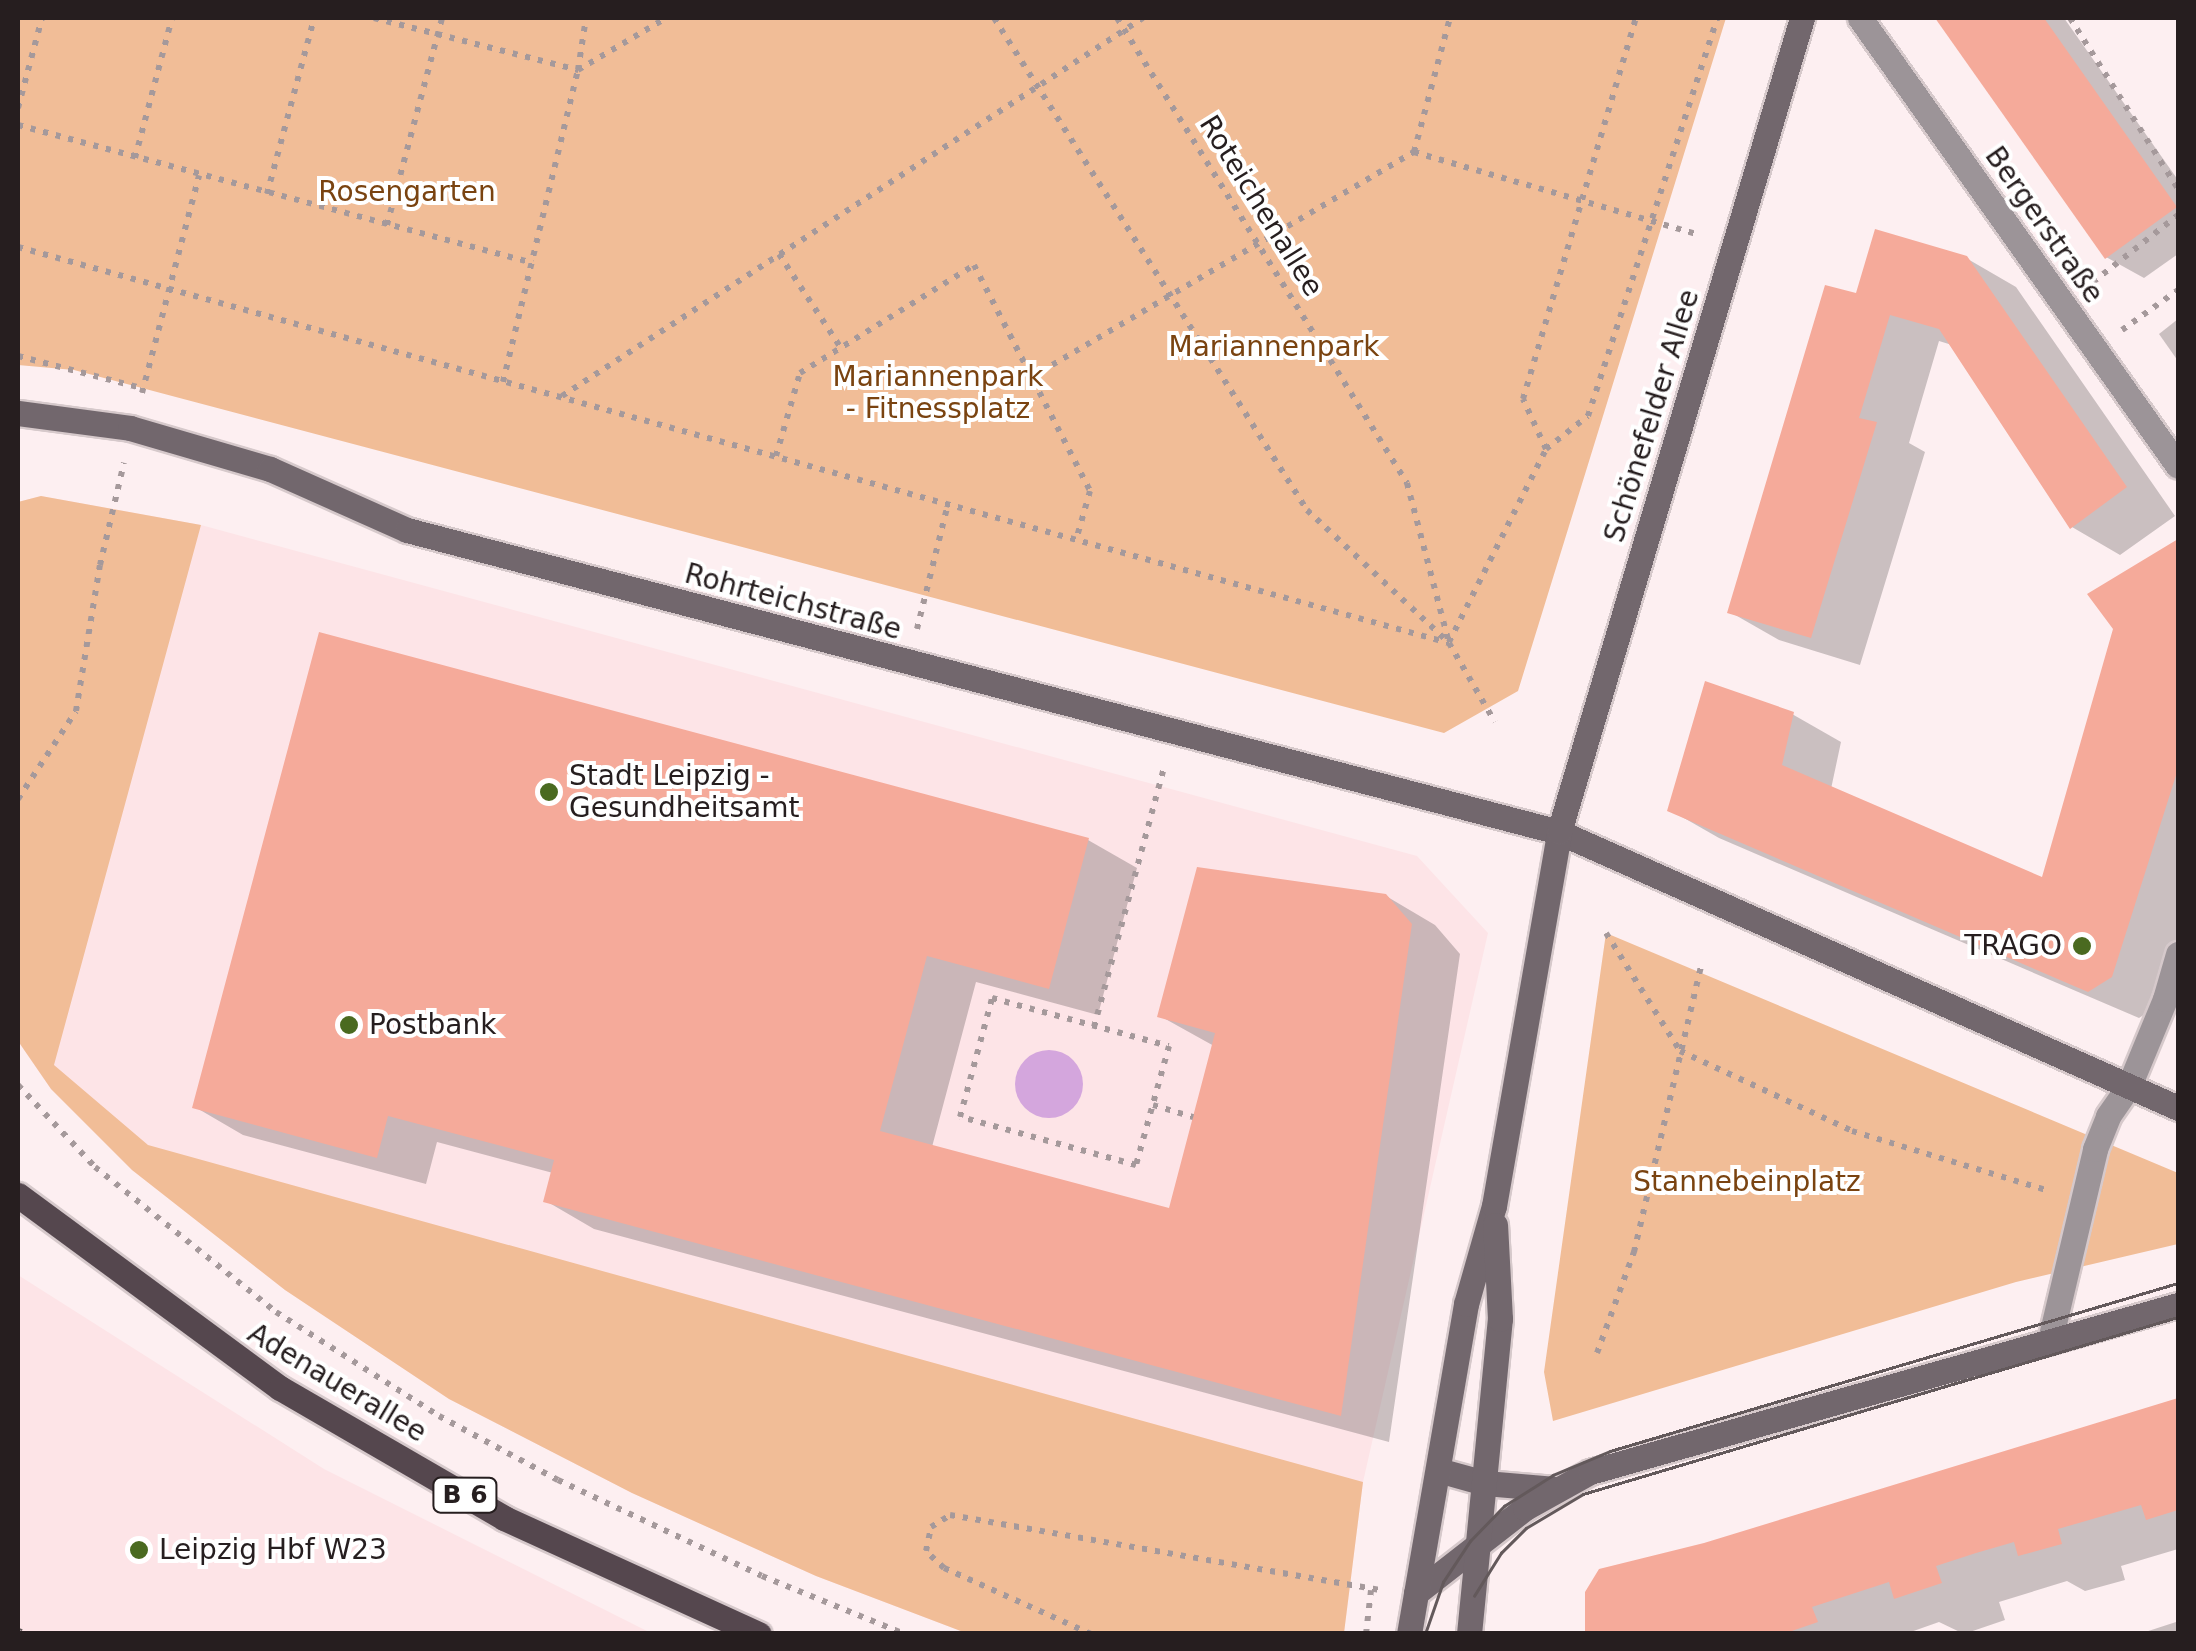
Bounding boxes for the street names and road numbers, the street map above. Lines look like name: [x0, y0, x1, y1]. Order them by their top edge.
street label: Roteichenallee: [1192, 109, 1330, 303]
street label: Bergerstraße: [1978, 140, 2110, 310]
street label: Schönefelder Allee: [1598, 286, 1706, 546]
street label: Rohrteichstraße: [681, 557, 905, 647]
street label: Adenauerallee: [242, 1317, 432, 1449]
road number: B 6: [430, 1475, 500, 1515]

